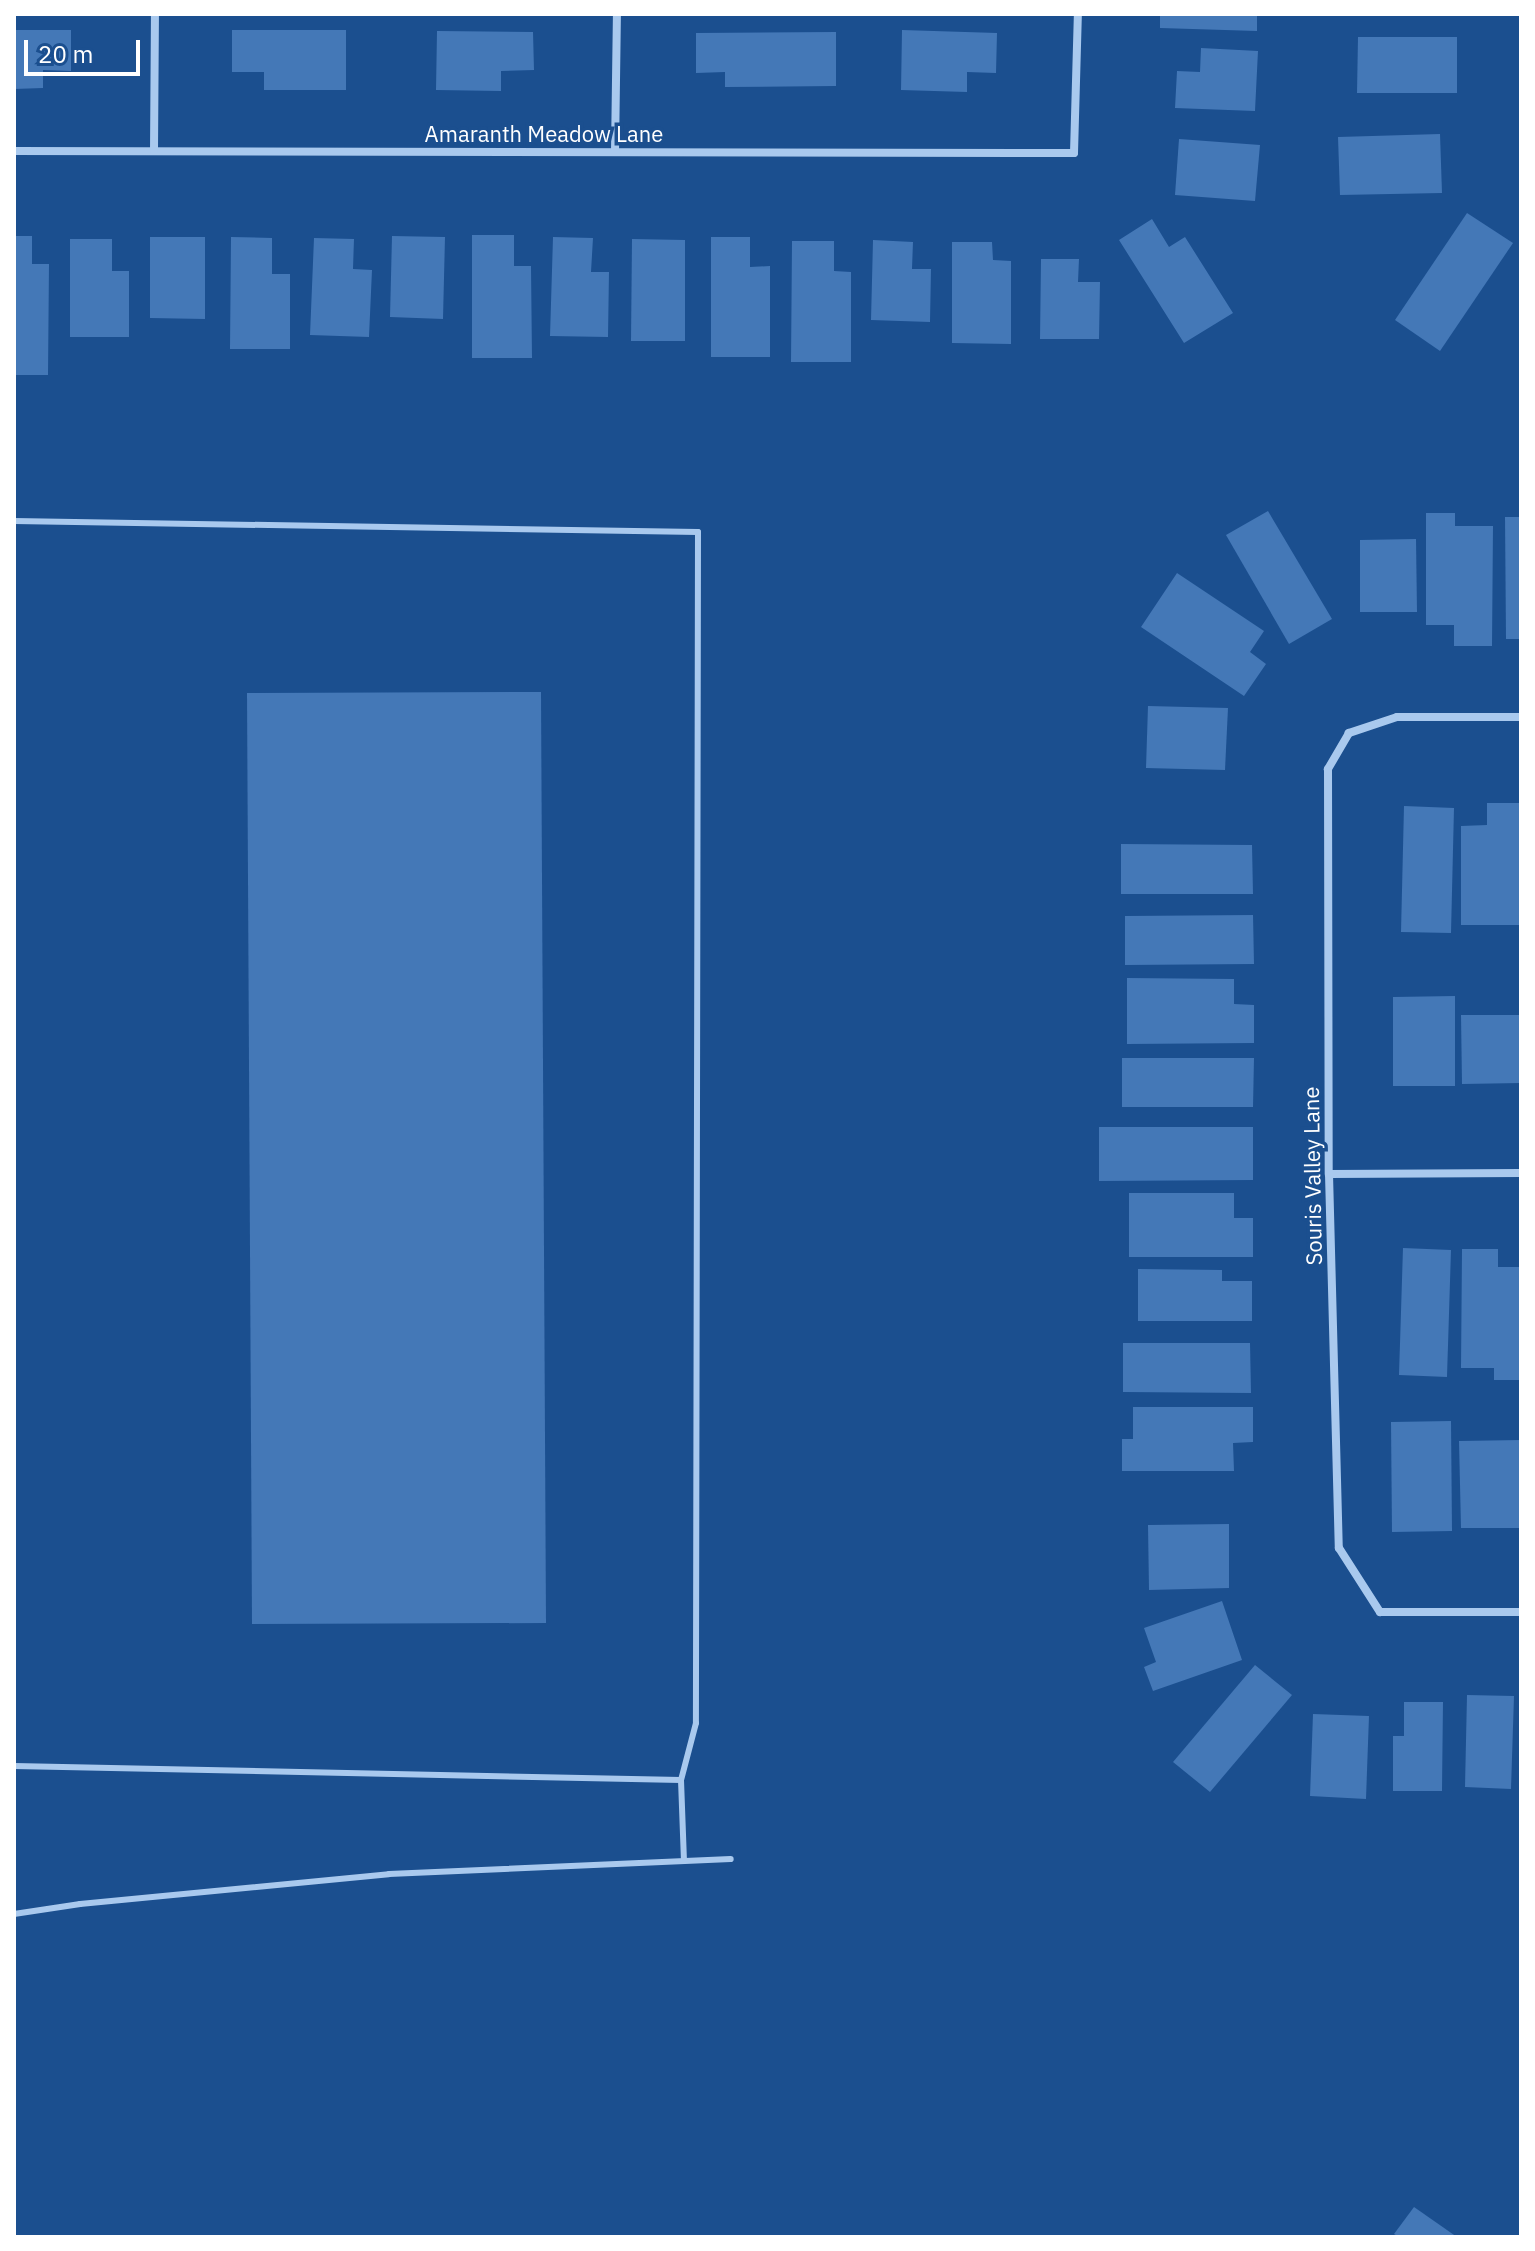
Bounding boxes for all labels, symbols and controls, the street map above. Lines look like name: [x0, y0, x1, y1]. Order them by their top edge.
scale bar: [28, 24, 144, 74]
text: 20 m: [38, 38, 93, 70]
street label: Amaranth Meadow Lane: [425, 121, 663, 147]
street label: Souris Valley Lane: [1297, 1086, 1327, 1266]

